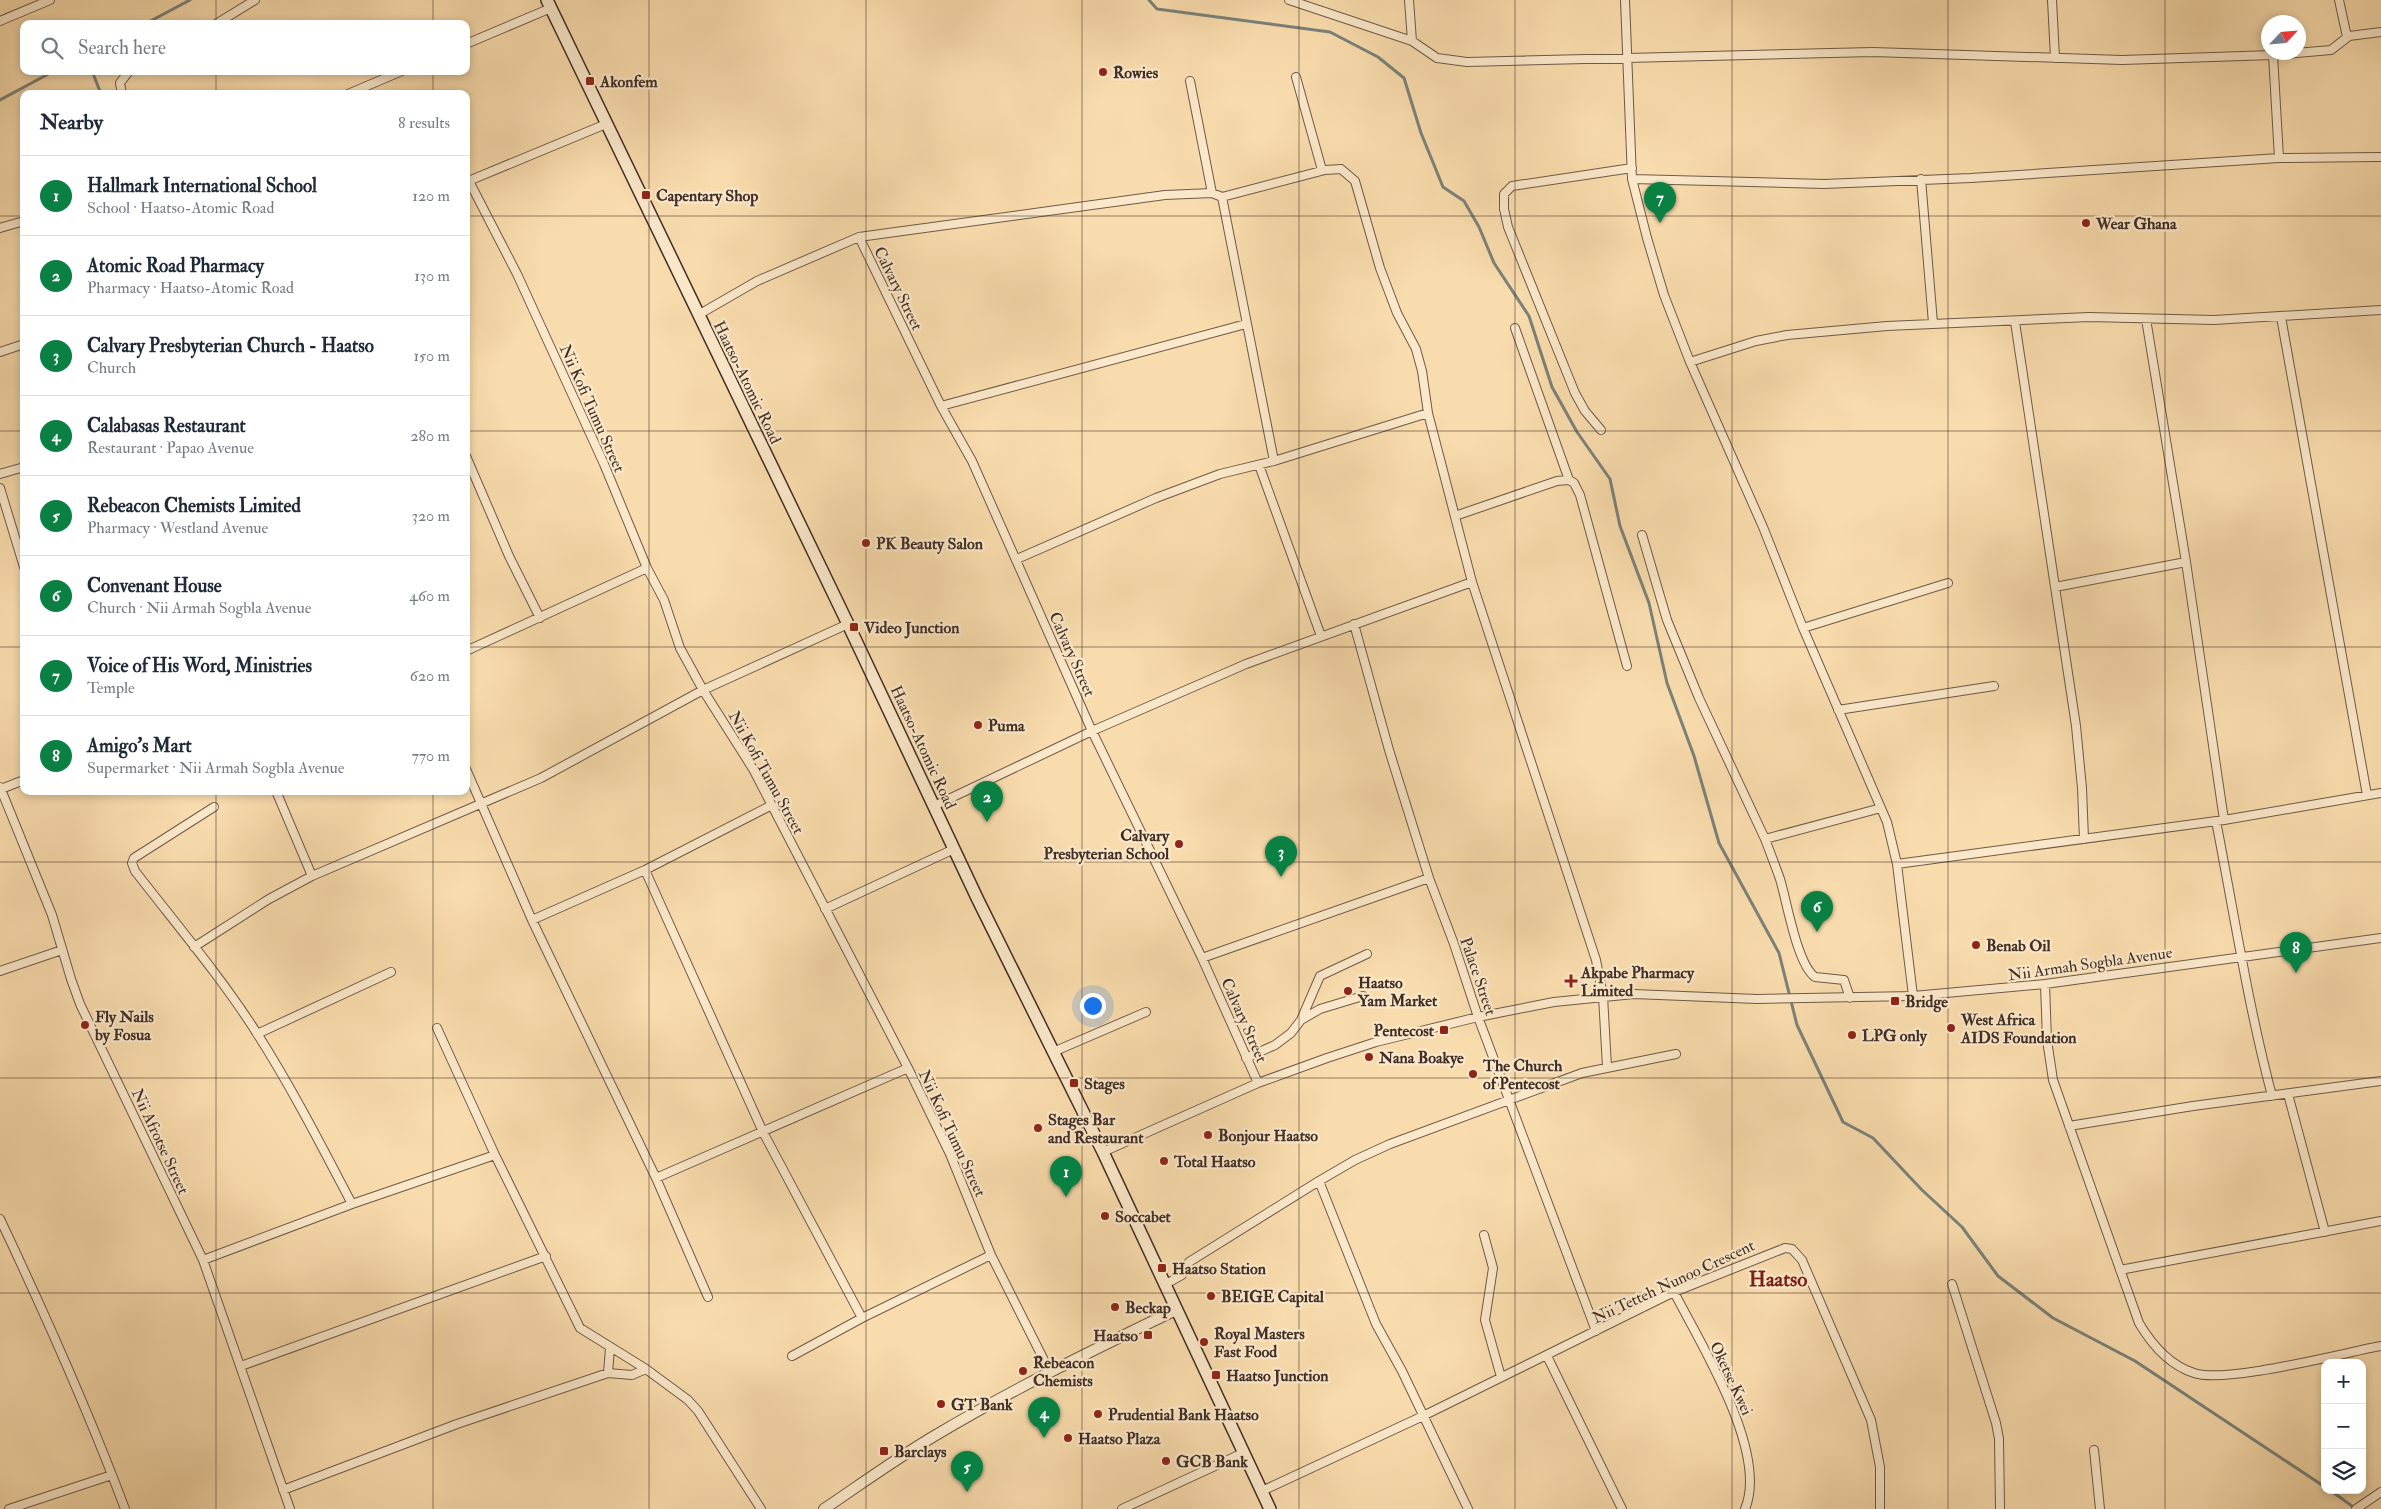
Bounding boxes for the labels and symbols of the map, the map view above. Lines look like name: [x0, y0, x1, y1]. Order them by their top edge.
north arrow: [2261, 15, 2306, 60]
place label: Rowies: [1113, 63, 1159, 83]
marker: Rowies: [1097, 66, 1109, 78]
place label: Akonfem: [599, 72, 658, 92]
marker: Akonfem: [584, 75, 596, 87]
pin: 7: [1644, 182, 1676, 223]
place label: Capentary Shop: [656, 186, 758, 207]
marker: Capentary Shop: [640, 189, 652, 201]
place label: Wear Ghana: [2095, 214, 2177, 234]
marker: Wear Ghana: [2080, 217, 2092, 229]
street label: Calvary Street: [869, 243, 927, 334]
street label: Haatso-Atomic Road: [709, 318, 786, 447]
street label: Nii Kofi Tumu Street: [555, 341, 629, 475]
place label: PK Beauty Salon: [876, 534, 984, 555]
marker: PK Beauty Salon: [860, 537, 872, 549]
street label: Calvary Street: [1045, 609, 1100, 700]
place label: Video Junction: [863, 618, 960, 639]
marker: Video Junction: [848, 621, 860, 633]
street label: Haatso-Atomic Road: [886, 682, 961, 813]
street label: Nii Kofi Tumu Street: [724, 707, 808, 838]
place label: Puma: [988, 716, 1025, 736]
marker: Puma: [972, 719, 984, 731]
pin: 2: [971, 781, 1003, 822]
place label: Calvary Presbyterian School: [1043, 826, 1170, 865]
pin: 3: [1265, 836, 1297, 877]
marker: Calvary Presbyterian School: [1173, 838, 1185, 850]
pin: 6: [1801, 891, 1833, 932]
pin: 8: [2280, 932, 2312, 973]
street label: Palace Street: [1455, 935, 1501, 1018]
place label: Benab Oil: [1986, 936, 2052, 956]
marker: Benab Oil: [1970, 939, 1982, 951]
street label: Nii Armah Sogbla Avenue: [2007, 943, 2174, 985]
place label: Akpabe Pharmacy Limited: [1580, 963, 1695, 1001]
place label: Haatso Yam Market: [1357, 973, 1438, 1011]
street label: Calvary Street: [1217, 975, 1272, 1066]
marker: Akpabe Pharmacy Limited: [1565, 975, 1577, 987]
marker: Haatso Yam Market: [1342, 985, 1354, 997]
place label: Bridge: [1905, 992, 1948, 1013]
your location: [1080, 993, 1106, 1019]
marker: Bridge: [1889, 995, 1901, 1007]
place label: Fly Nails by Fosua: [94, 1007, 154, 1046]
place label: West Africa AIDS Foundation: [1960, 1010, 2077, 1048]
marker: Fly Nails by Fosua: [79, 1019, 91, 1031]
place label: Pentecost: [1374, 1021, 1435, 1041]
marker: West Africa AIDS Foundation: [1945, 1022, 1957, 1034]
marker: Pentecost: [1438, 1024, 1450, 1036]
place label: LPG only: [1862, 1026, 1928, 1047]
marker: LPG only: [1846, 1029, 1858, 1041]
place label: Nana Boakye: [1378, 1048, 1464, 1069]
marker: Nana Boakye: [1363, 1051, 1375, 1063]
place label: The Church of Pentecost: [1482, 1056, 1563, 1094]
street label: Nii Kofi Tumu Street: [914, 1067, 990, 1200]
marker: The Church of Pentecost: [1467, 1068, 1479, 1080]
place label: Stages: [1084, 1074, 1125, 1095]
marker: Stages: [1068, 1077, 1080, 1089]
street label: Nii Afrotse Street: [127, 1085, 193, 1197]
place label: Stages Bar and Restaurant: [1048, 1110, 1144, 1148]
marker: Stages Bar and Restaurant: [1032, 1122, 1044, 1134]
place label: Bonjour Haatso: [1218, 1126, 1318, 1146]
marker: Bonjour Haatso: [1202, 1129, 1214, 1141]
place label: Total Haatso: [1173, 1152, 1256, 1172]
marker: Total Haatso: [1158, 1155, 1170, 1167]
pin: 1: [1050, 1156, 1082, 1197]
place label: Soccabet: [1115, 1207, 1172, 1227]
marker: Soccabet: [1099, 1210, 1111, 1222]
street label: Nii Tetteh Nunoo Crescent: [1589, 1235, 1758, 1328]
place label: Haatso Station: [1172, 1259, 1267, 1279]
marker: Haatso Station: [1156, 1262, 1168, 1274]
district label: Haatso: [1749, 1266, 1807, 1293]
place label: BEIGE Capital: [1221, 1287, 1325, 1308]
marker: BEIGE Capital: [1205, 1290, 1217, 1302]
place label: Beckap: [1125, 1298, 1171, 1319]
marker: Beckap: [1109, 1301, 1121, 1313]
place label: Royal Masters Fast Food: [1214, 1324, 1305, 1362]
place label: Haatso: [1093, 1326, 1138, 1346]
marker: Haatso: [1142, 1329, 1154, 1341]
marker: Royal Masters Fast Food: [1198, 1336, 1210, 1348]
street label: Oketse Kwei: [1705, 1338, 1757, 1419]
place label: Rebeacon Chemists: [1033, 1353, 1095, 1391]
marker: Rebeacon Chemists: [1017, 1365, 1029, 1377]
place label: Haatso Junction: [1226, 1366, 1329, 1387]
marker: Haatso Junction: [1210, 1369, 1222, 1381]
place label: GT Bank: [951, 1395, 1013, 1415]
pin: 4: [1028, 1397, 1060, 1438]
marker: GT Bank: [935, 1398, 947, 1410]
place label: Prudential Bank Haatso: [1108, 1405, 1259, 1425]
marker: Prudential Bank Haatso: [1092, 1408, 1104, 1420]
place label: Haatso Plaza: [1078, 1429, 1161, 1449]
marker: Haatso Plaza: [1062, 1432, 1074, 1444]
place label: Barclays: [894, 1442, 947, 1463]
marker: Barclays: [878, 1445, 890, 1457]
pin: 5: [951, 1451, 983, 1492]
place label: GCB Bank: [1176, 1452, 1248, 1472]
marker: GCB Bank: [1160, 1455, 1172, 1467]

